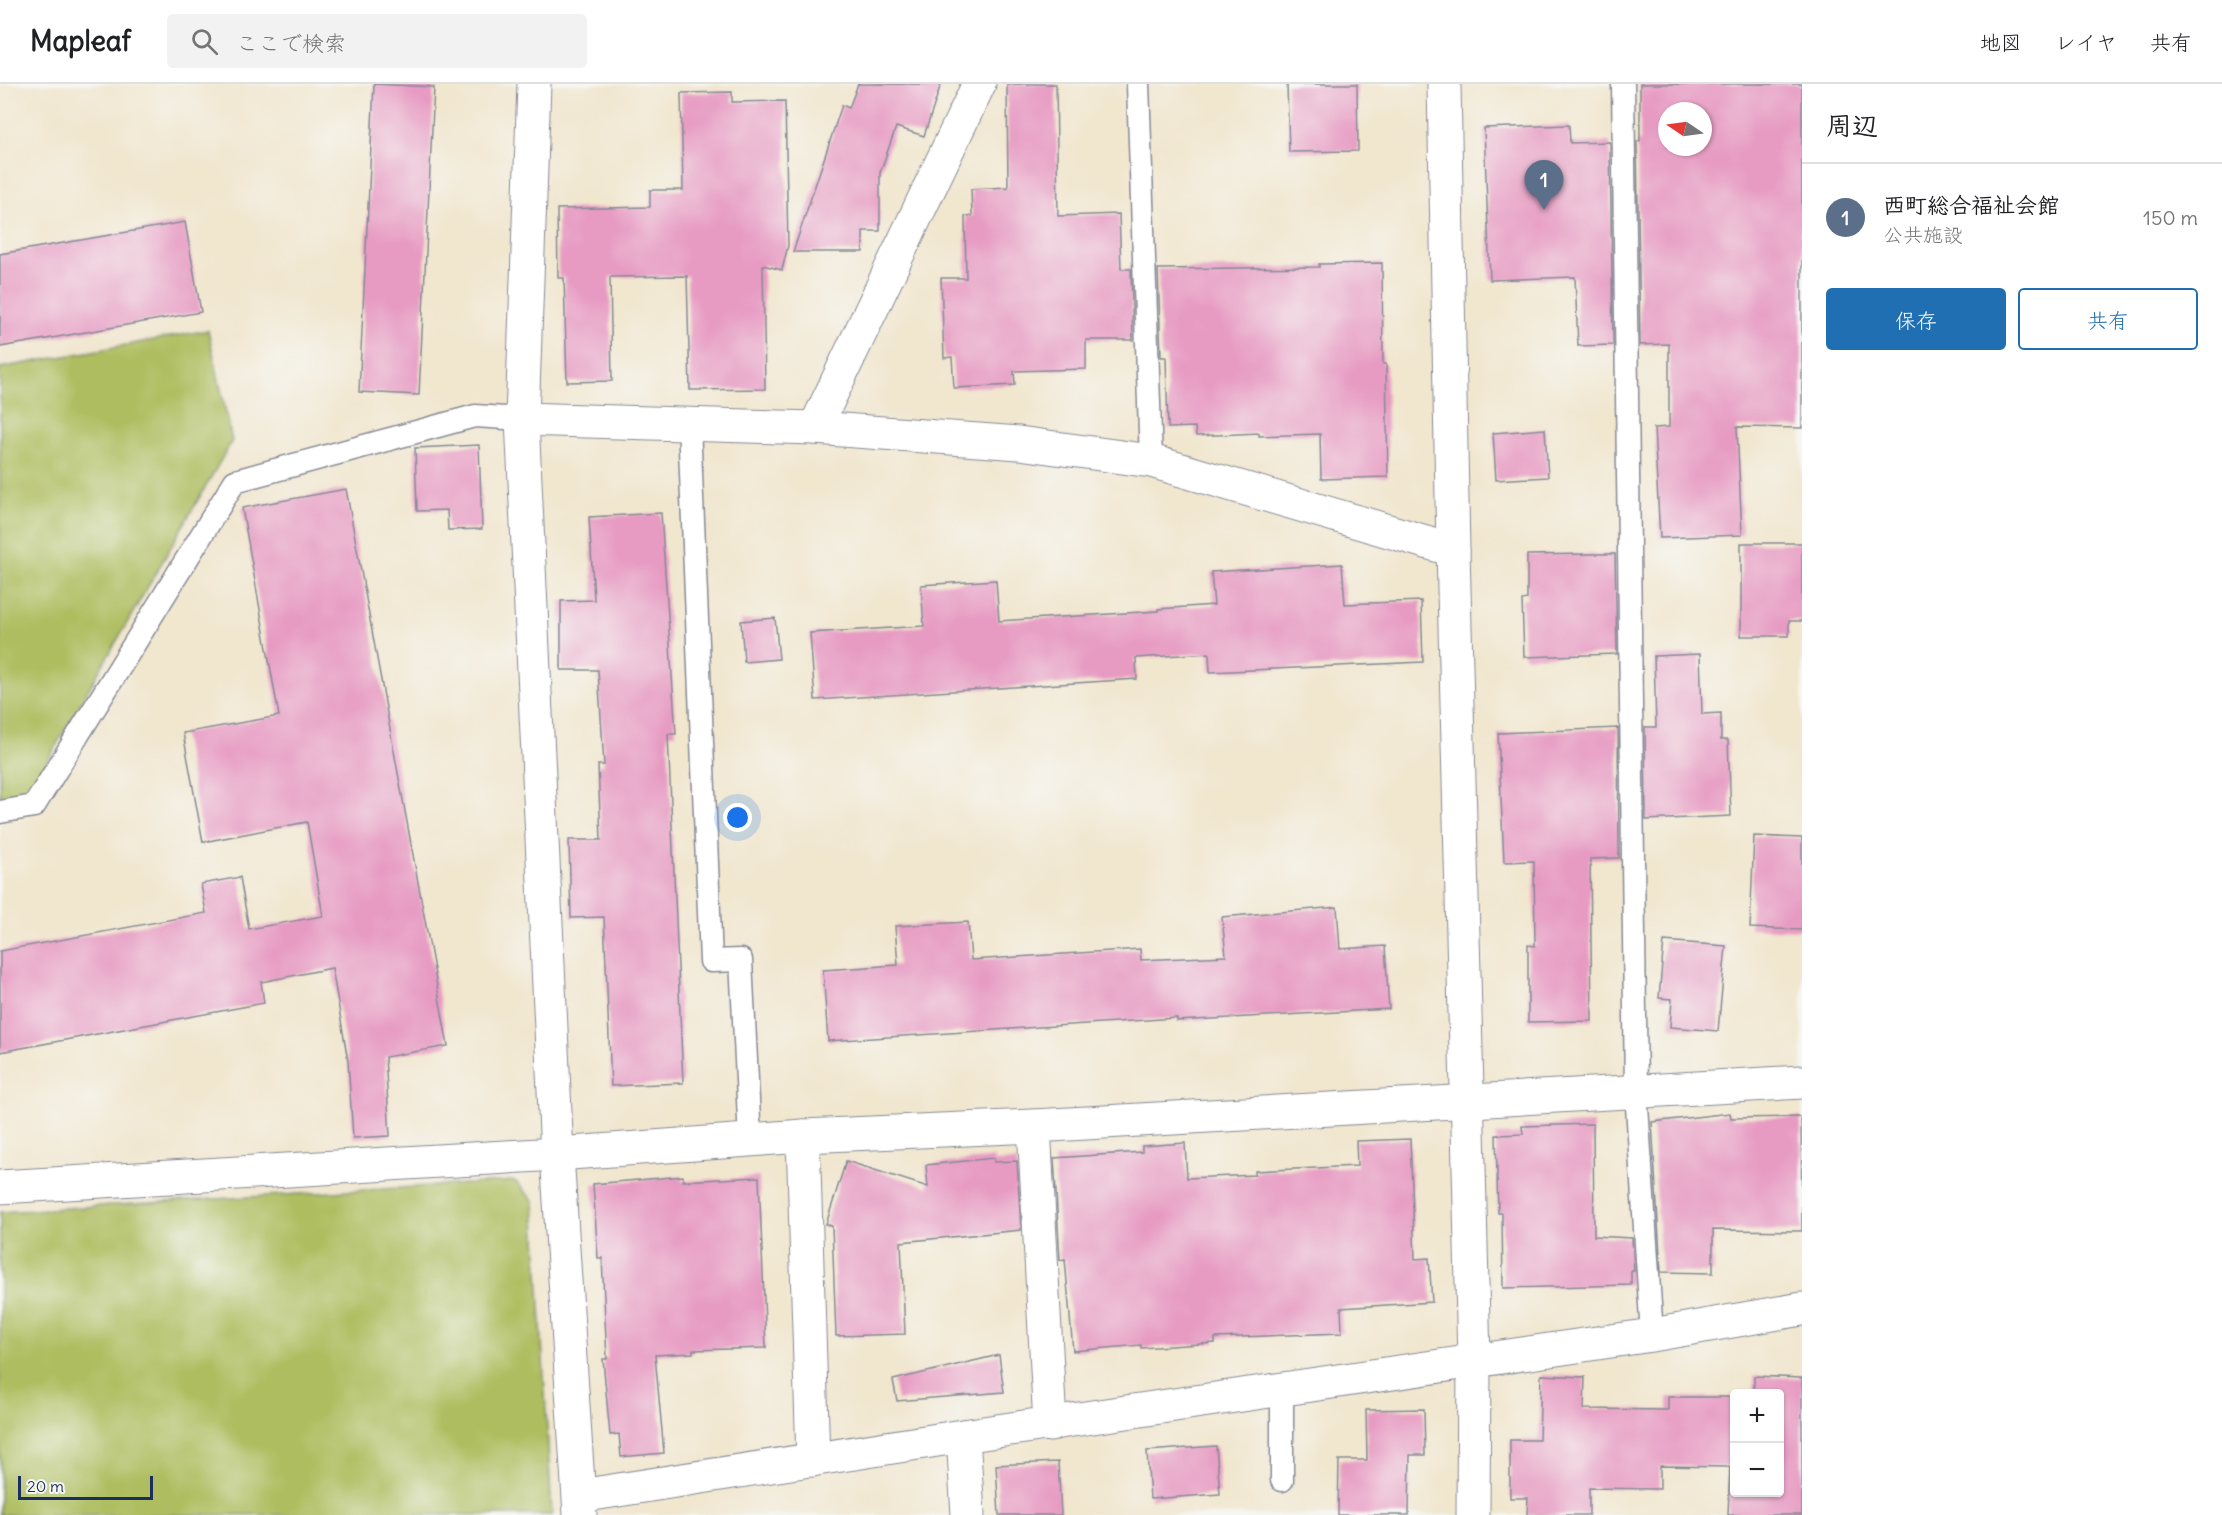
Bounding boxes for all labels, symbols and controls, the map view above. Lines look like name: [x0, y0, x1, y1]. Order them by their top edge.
search box: [167, 14, 587, 68]
text: Mapleaf: [30, 23, 131, 59]
icon: search: [188, 25, 221, 58]
text: ここで検索: [236, 29, 346, 57]
text: 地図: [1980, 29, 2022, 56]
text: レイヤ: [2055, 29, 2117, 56]
text: 共有: [2150, 29, 2192, 56]
north arrow: [1658, 102, 1712, 156]
text: 周辺: [1826, 109, 1878, 142]
pin: 1: [1524, 160, 1564, 210]
text: 西町総合福祉会館: [1883, 191, 2059, 219]
text: 1: [1842, 205, 1849, 230]
text: 150 m: [2143, 205, 2198, 230]
text: 公共施設: [1883, 222, 1963, 247]
button: 保存: [1826, 288, 2006, 350]
button: 共有: [2018, 288, 2198, 350]
your location: [723, 803, 752, 832]
map controls: [1730, 1389, 1784, 1497]
button: +: [1730, 1389, 1784, 1443]
button: −: [1730, 1443, 1784, 1497]
scale bar: [18, 1473, 153, 1500]
text: 20 m: [27, 1476, 64, 1496]

